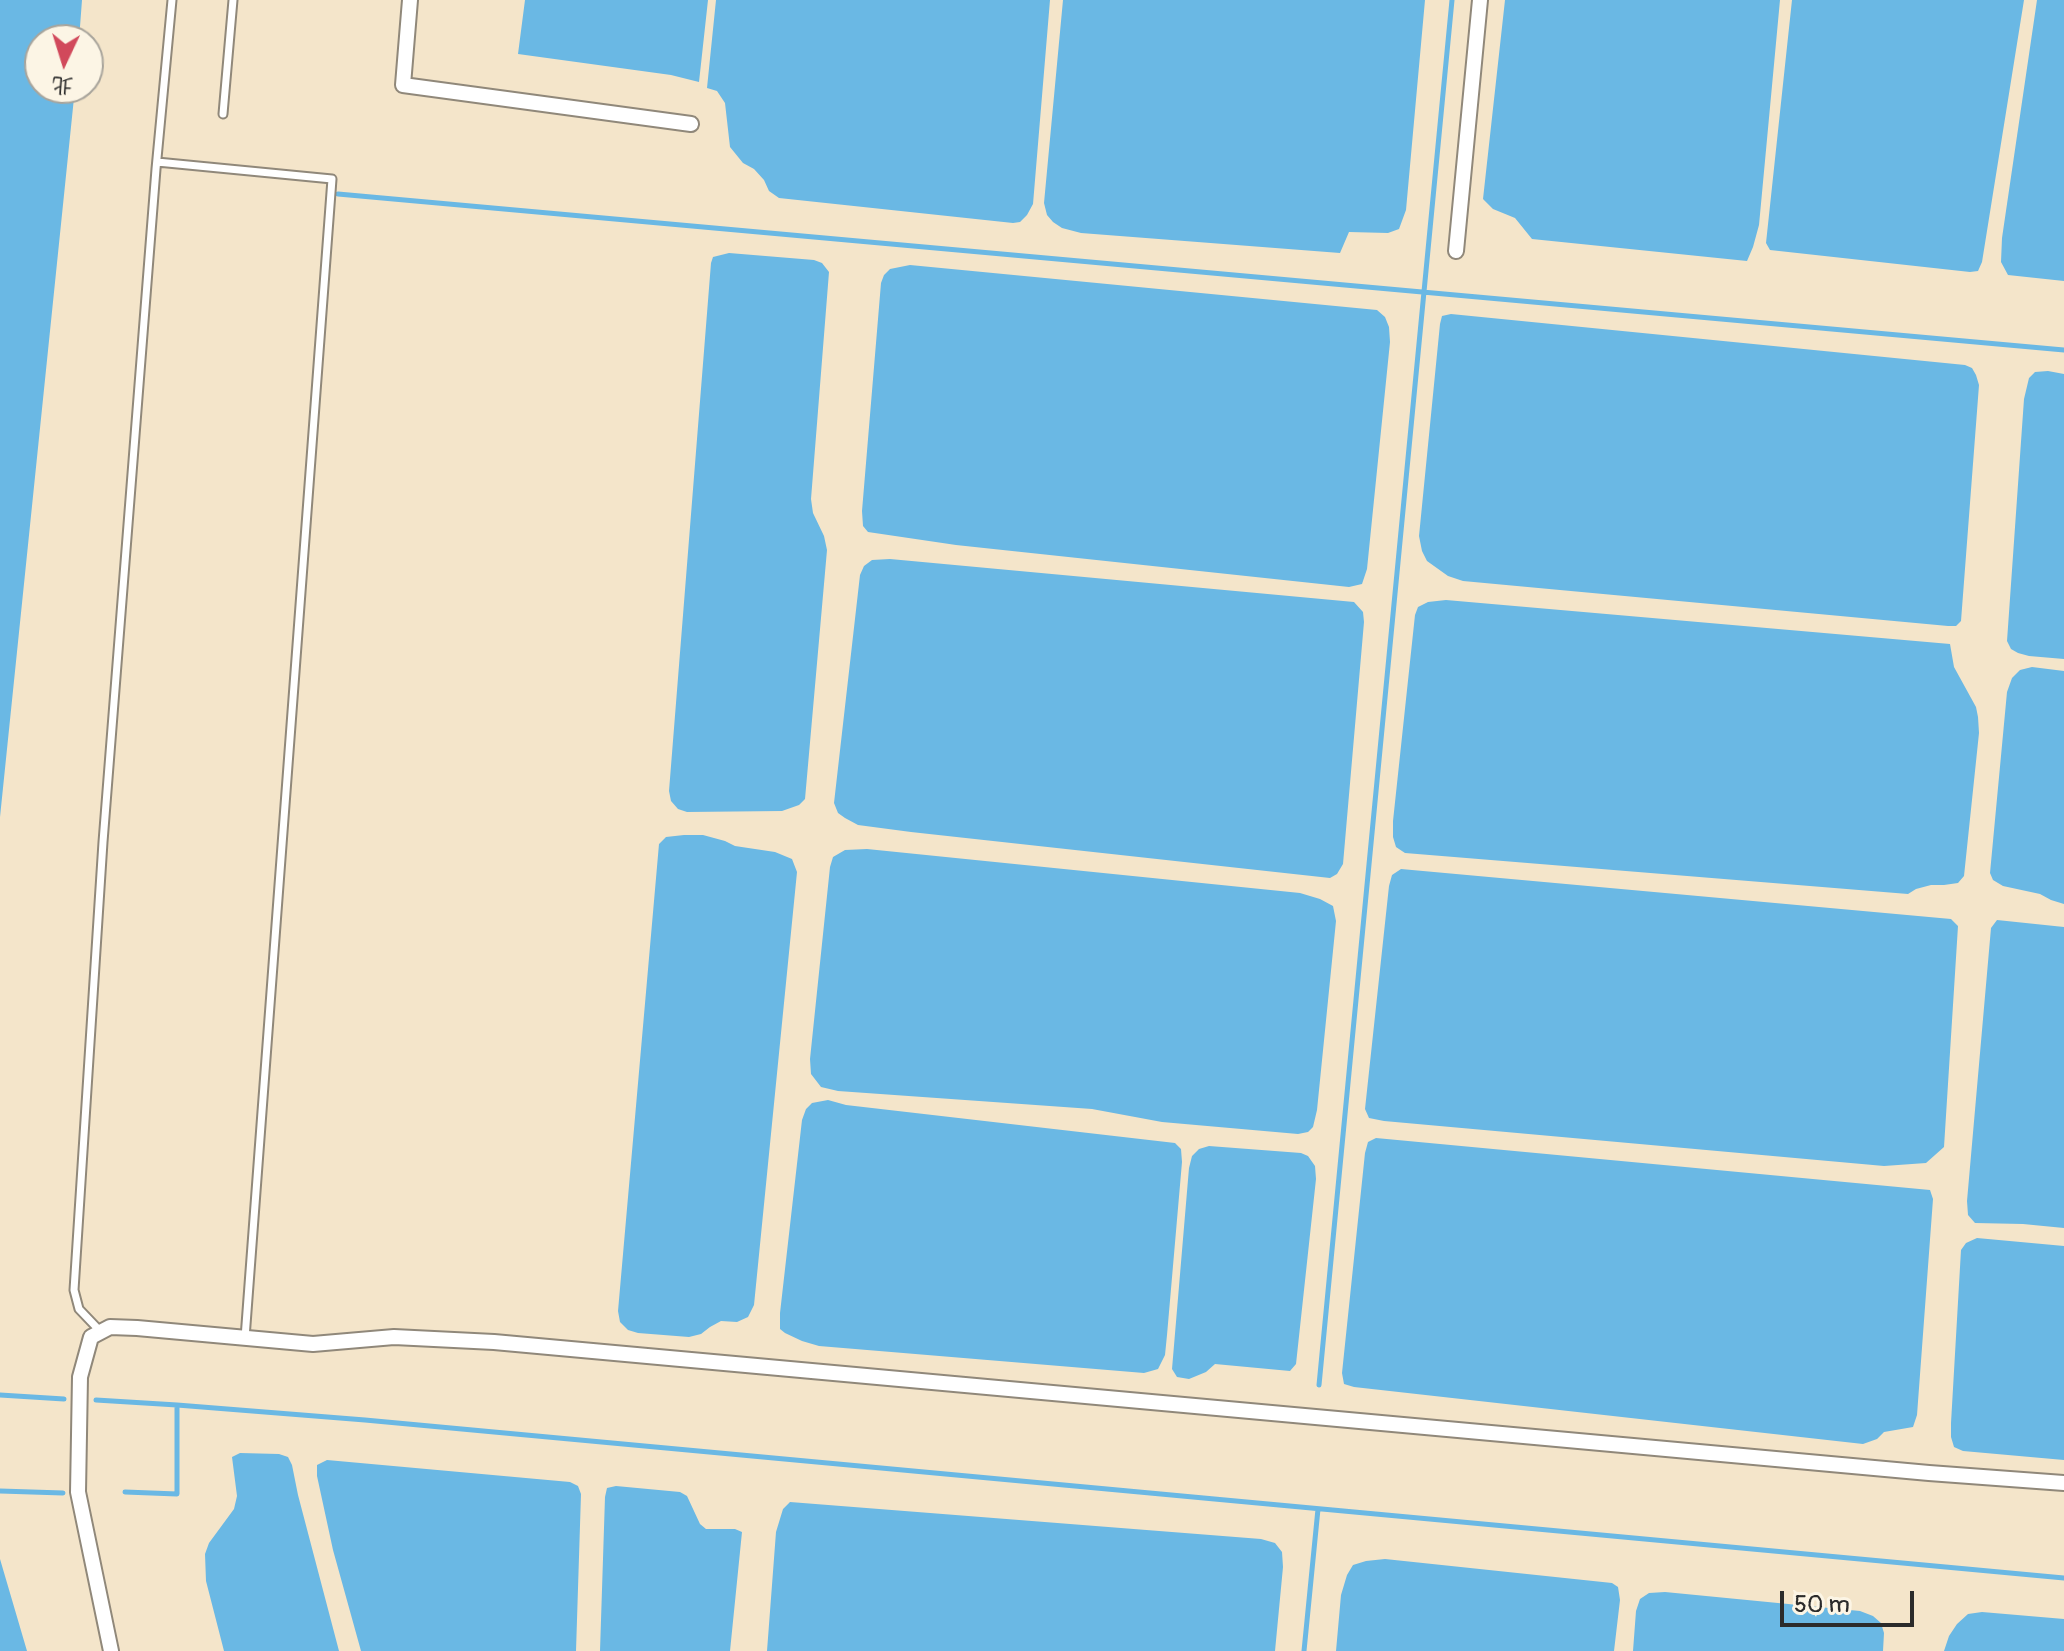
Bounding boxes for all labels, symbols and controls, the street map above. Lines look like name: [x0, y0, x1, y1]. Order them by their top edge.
north arrow: [24, 24, 104, 104]
text: 北: [51, 71, 74, 101]
scale bar: [1784, 1575, 1918, 1625]
text: 50 m: [1794, 1590, 1850, 1619]

